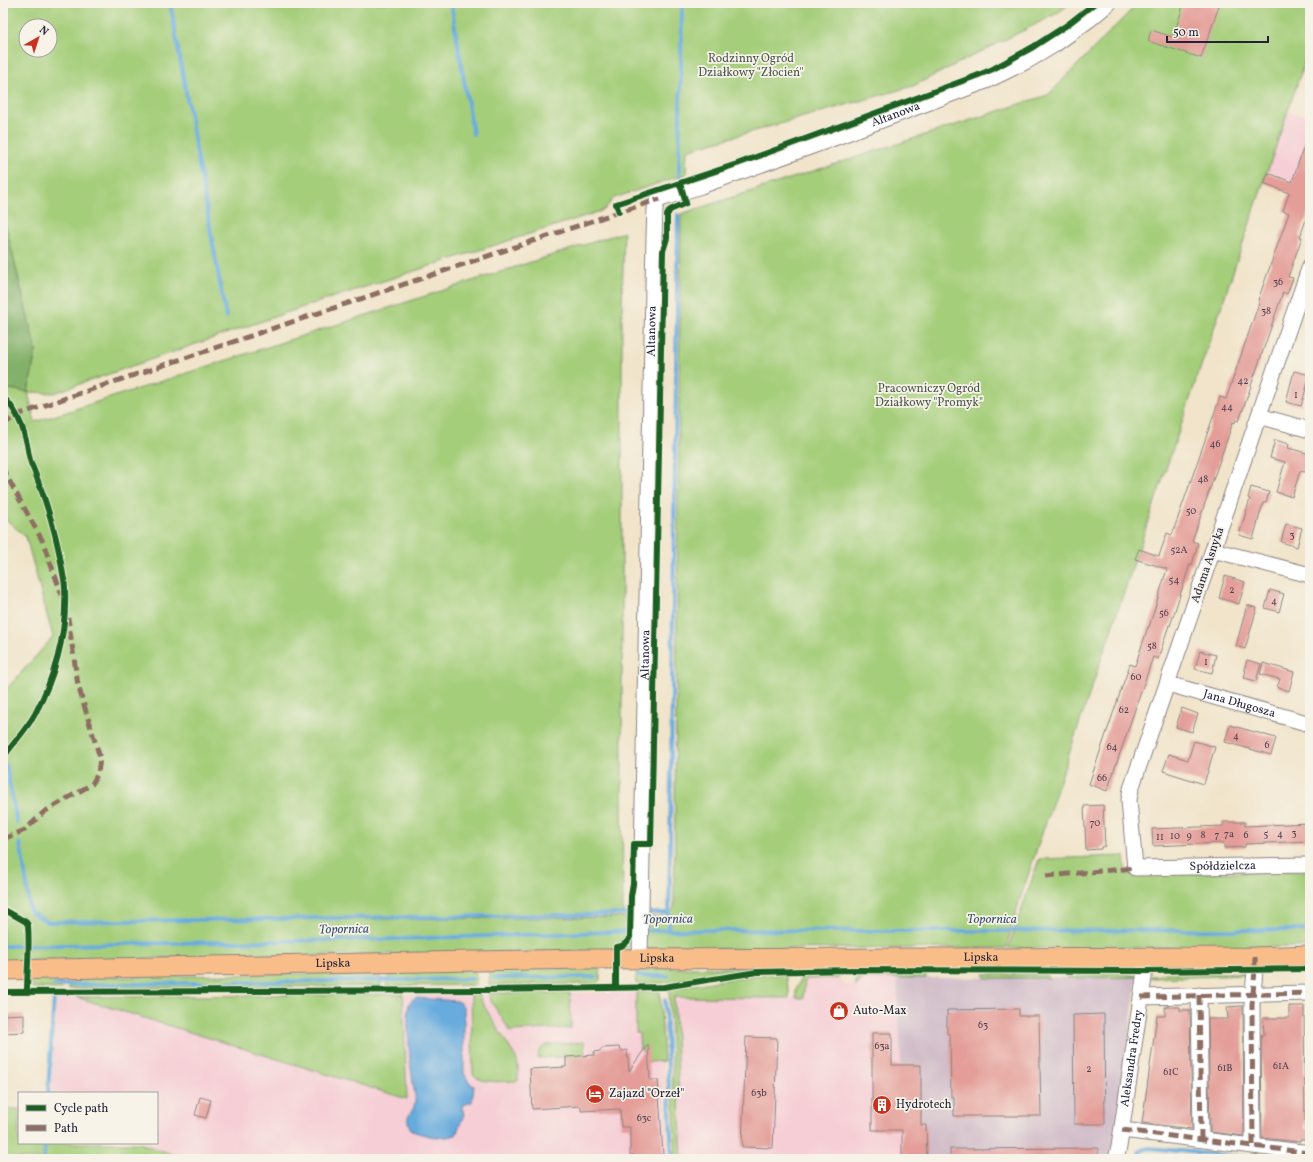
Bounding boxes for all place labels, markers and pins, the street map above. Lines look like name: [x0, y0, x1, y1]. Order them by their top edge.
shop icon: Auto-Max: [828, 1000, 850, 1022]
place label: Auto-Max: [853, 1003, 907, 1019]
hotel icon: Zajazd "Orzeł": [584, 1083, 606, 1105]
place label: Zajazd "Orzeł": [609, 1086, 684, 1102]
building icon: Hydrotech: [871, 1094, 893, 1116]
place label: Hydrotech: [896, 1097, 952, 1113]

